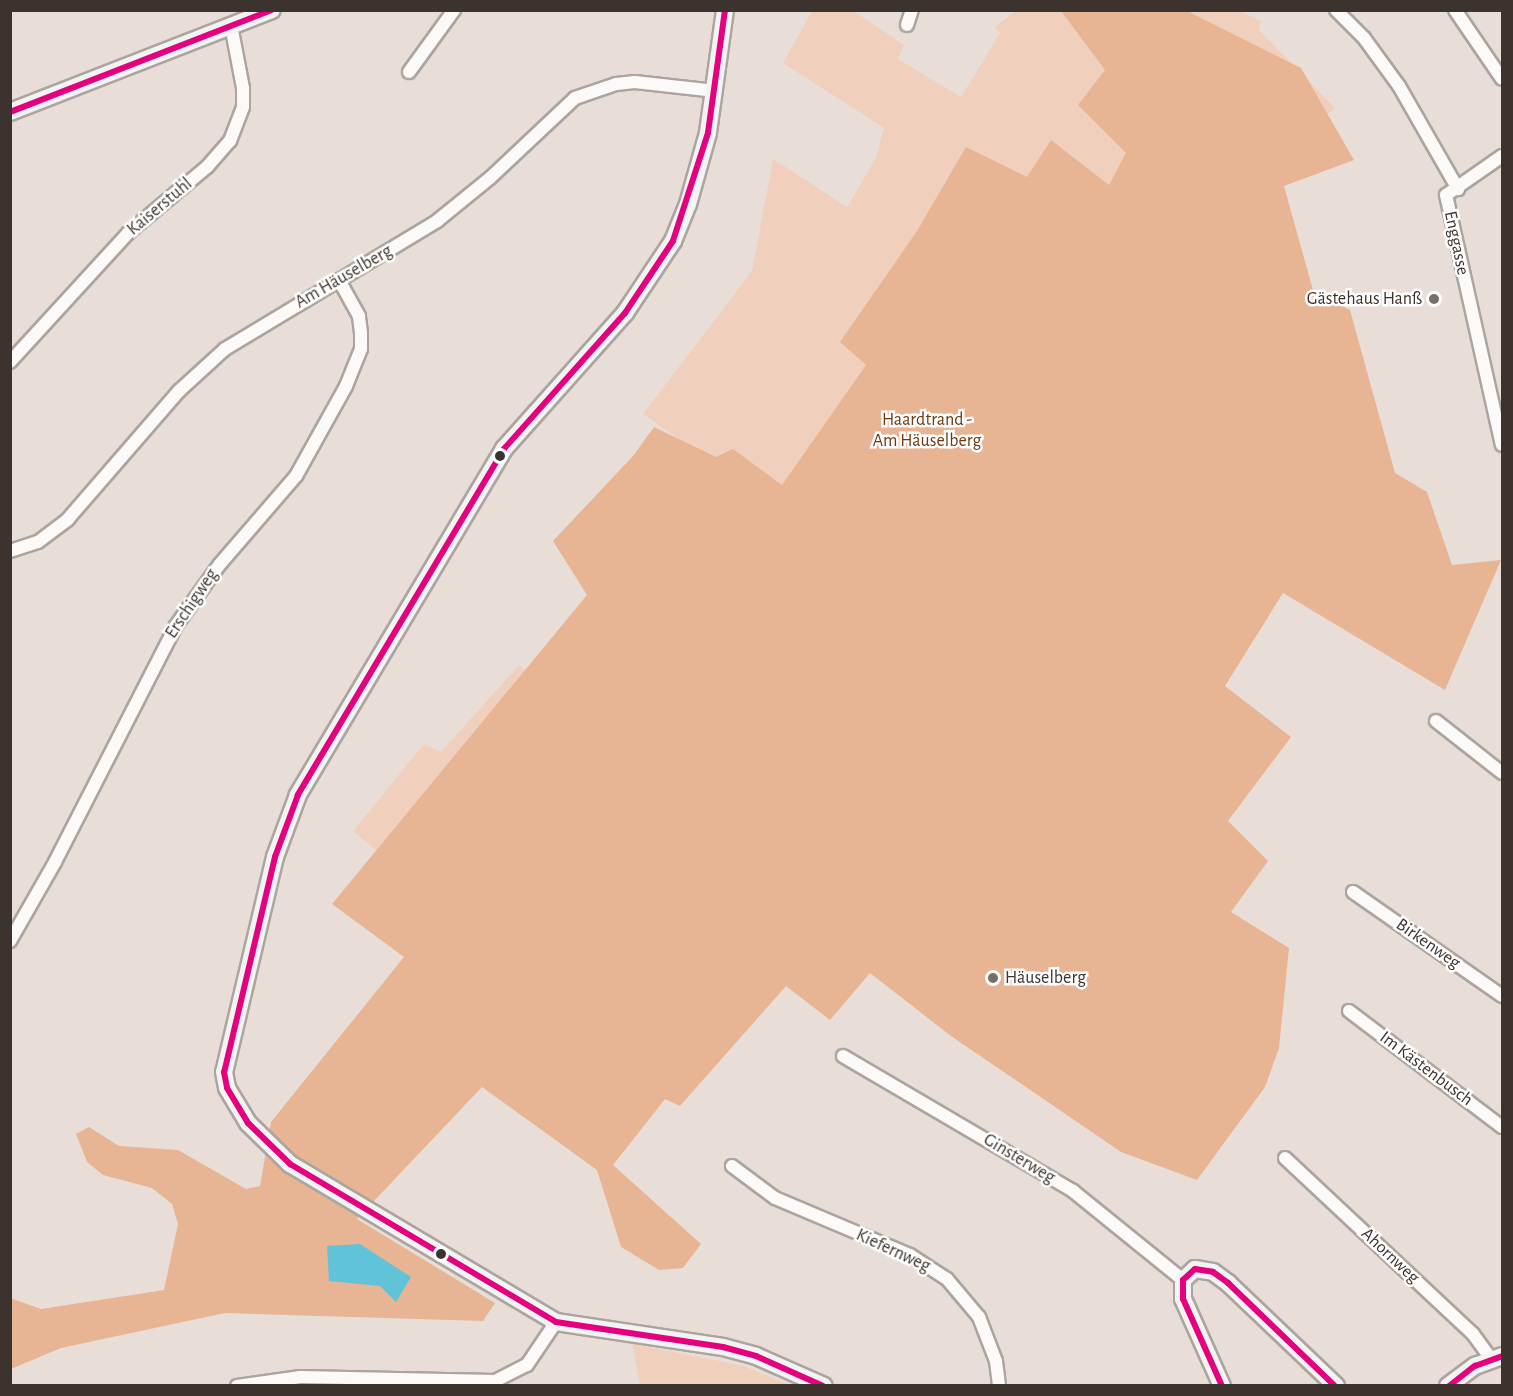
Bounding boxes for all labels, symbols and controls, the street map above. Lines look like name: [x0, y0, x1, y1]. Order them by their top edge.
street label: Kaiserstuhl: [123, 173, 197, 241]
street label: Enggasse: [1439, 209, 1473, 277]
street label: Am Häuselberg: [292, 241, 396, 313]
place label: Gästehaus Hanß: [1307, 288, 1422, 310]
marker: Gästehaus Hanß: [1427, 292, 1441, 306]
park label: Haardtrand - Am Häuselberg: [873, 410, 981, 452]
unlabelled marker: [494, 450, 506, 462]
street label: Erschigweg: [161, 565, 223, 643]
street label: Birkenweg: [1392, 914, 1464, 974]
place label: Häuselberg: [1005, 967, 1086, 989]
marker: Häuselberg: [986, 971, 1000, 985]
street label: Im Kästenbusch: [1375, 1027, 1477, 1111]
street label: Ginsterweg: [979, 1129, 1059, 1189]
street label: Kiefernweg: [852, 1224, 934, 1278]
street label: Ahornweg: [1356, 1224, 1424, 1288]
unlabelled marker: [435, 1248, 447, 1260]

